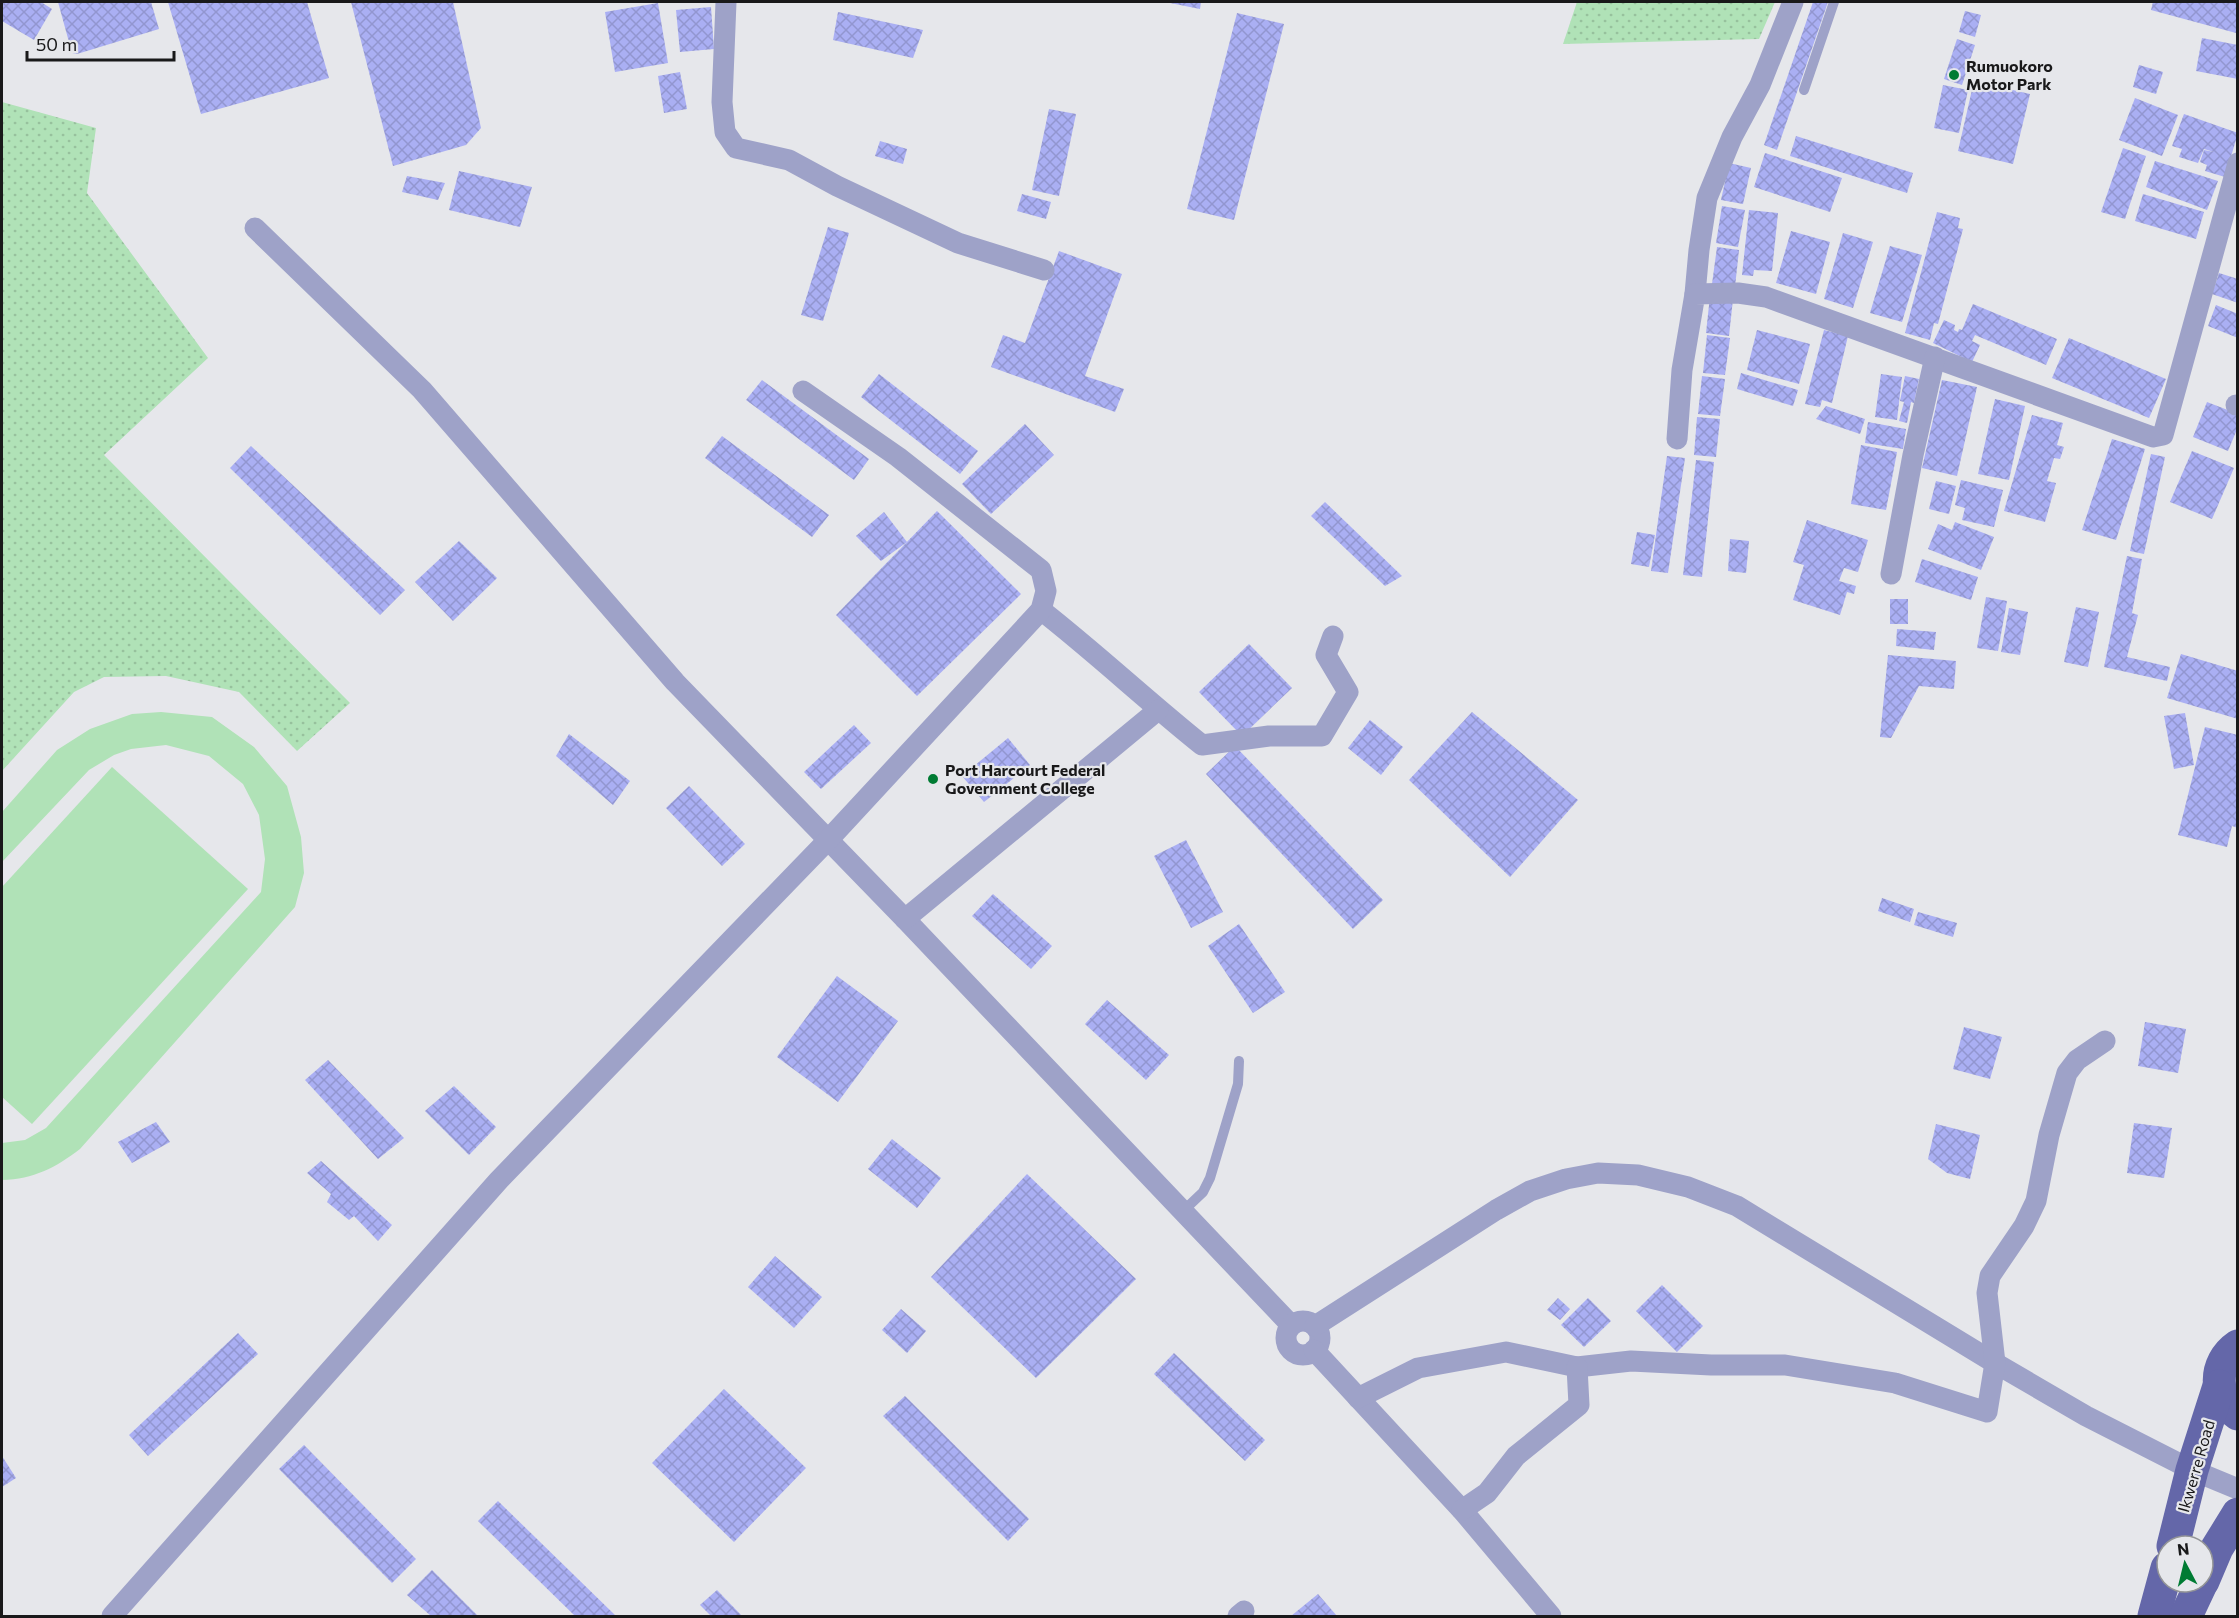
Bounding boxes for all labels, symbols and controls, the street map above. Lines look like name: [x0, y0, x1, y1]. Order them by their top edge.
scale bar: [27, 24, 174, 62]
text: 50 m: [36, 33, 77, 55]
place label: Rumuokoro Motor Park: [1966, 56, 2053, 93]
marker: Rumuokoro Motor Park: [1947, 68, 1961, 82]
place label: Port Harcourt Federal Government College: [945, 760, 1105, 797]
marker: Port Harcourt Federal Government College: [926, 772, 940, 786]
street label: Ikwerre Road: [2173, 1417, 2218, 1514]
north arrow: [2155, 1534, 2215, 1594]
text: N: [2176, 1538, 2190, 1559]

